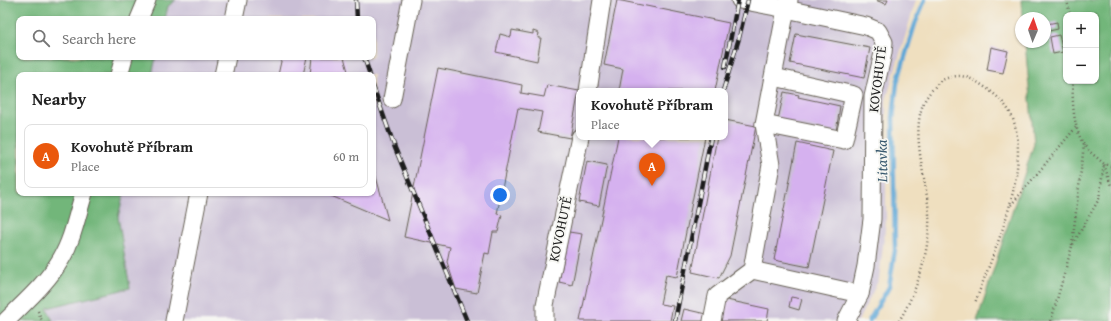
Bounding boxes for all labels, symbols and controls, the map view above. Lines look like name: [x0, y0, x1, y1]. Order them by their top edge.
north arrow: [1015, 12, 1051, 48]
map controls: [1063, 12, 1099, 84]
button: +: [1063, 12, 1099, 48]
search box: [16, 16, 376, 60]
icon: search: [30, 27, 52, 49]
text: Search here: [62, 28, 136, 49]
street label: KOVOHUTĚ: [863, 45, 891, 113]
button: −: [1063, 48, 1099, 84]
text: Nearby: [32, 86, 86, 111]
popup: [576, 88, 728, 140]
text: Kovohutě Příbram: [591, 94, 713, 115]
text: Place: [591, 115, 620, 134]
text: Kovohutě Příbram: [71, 136, 193, 157]
water label: Litavka: [871, 139, 892, 184]
text: A: [42, 147, 50, 166]
text: 60 m: [333, 147, 359, 166]
pin: A: [639, 153, 665, 186]
text: Place: [71, 157, 100, 176]
your location: [490, 185, 510, 205]
street label: KOVOHUTĚ: [543, 194, 577, 264]

